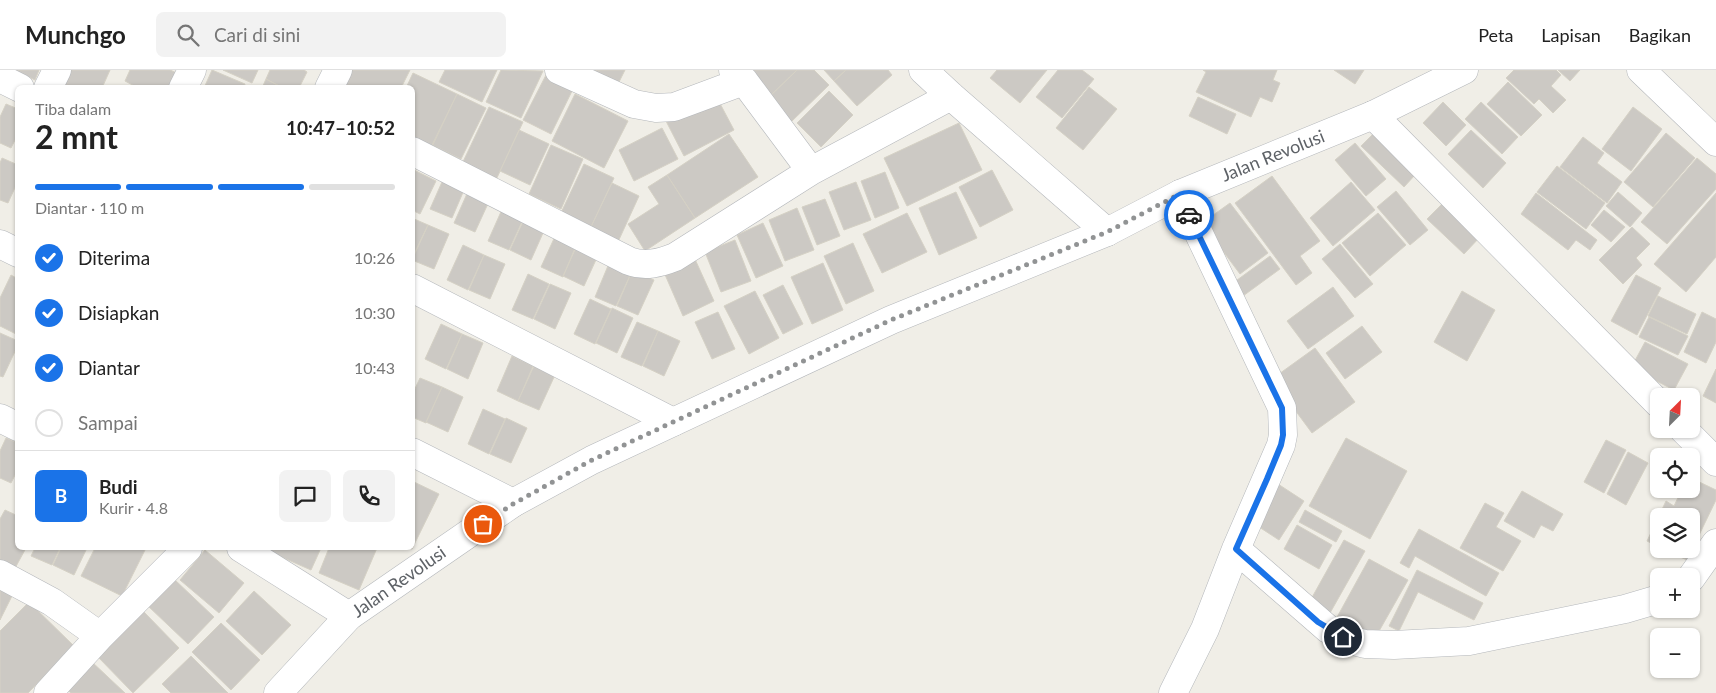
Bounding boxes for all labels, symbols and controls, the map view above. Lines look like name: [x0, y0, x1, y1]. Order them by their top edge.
search box: [156, 12, 506, 57]
text: Munchgo: [25, 20, 126, 49]
icon: search: [174, 21, 202, 49]
text: Cari di sini: [214, 23, 300, 46]
text: Peta: [1478, 24, 1513, 46]
text: Lapisan: [1541, 24, 1601, 46]
text: Bagikan: [1629, 24, 1691, 46]
text: Tiba dalam: [35, 99, 111, 118]
text: 10:47–10:52: [286, 116, 395, 139]
text: 2 mnt: [35, 117, 118, 156]
street label: Jalan Revolusi: [1218, 124, 1328, 186]
courier: [1164, 190, 1214, 240]
text: Diantar · 110 m: [35, 198, 144, 217]
icon: car: [1175, 201, 1203, 229]
icon: check: [35, 244, 63, 272]
text: Diterima: [78, 246, 150, 269]
text: 10:26: [354, 248, 395, 267]
icon: check: [35, 299, 63, 327]
text: Disiapkan: [78, 301, 159, 324]
text: 10:30: [354, 303, 395, 322]
icon: check: [35, 354, 63, 382]
text: Diantar: [78, 356, 140, 379]
text: 10:43: [354, 358, 395, 377]
north arrow: [1650, 388, 1700, 438]
map controls: [1650, 388, 1700, 678]
text: Sampai: [78, 411, 138, 434]
button: locate: [1650, 448, 1700, 498]
button: chat: [279, 470, 331, 522]
button: phone: [343, 470, 395, 522]
text: Budi: [99, 475, 138, 498]
text: B: [55, 484, 67, 507]
text: Kurir · 4.8: [99, 498, 168, 517]
pin: [462, 503, 504, 545]
button: layers: [1650, 508, 1700, 558]
icon: bag: [469, 510, 497, 538]
street label: Jalan Revolusi: [347, 541, 450, 622]
button: +: [1650, 568, 1700, 618]
pin: [1322, 616, 1364, 658]
icon: home: [1329, 623, 1357, 651]
button: −: [1650, 628, 1700, 678]

